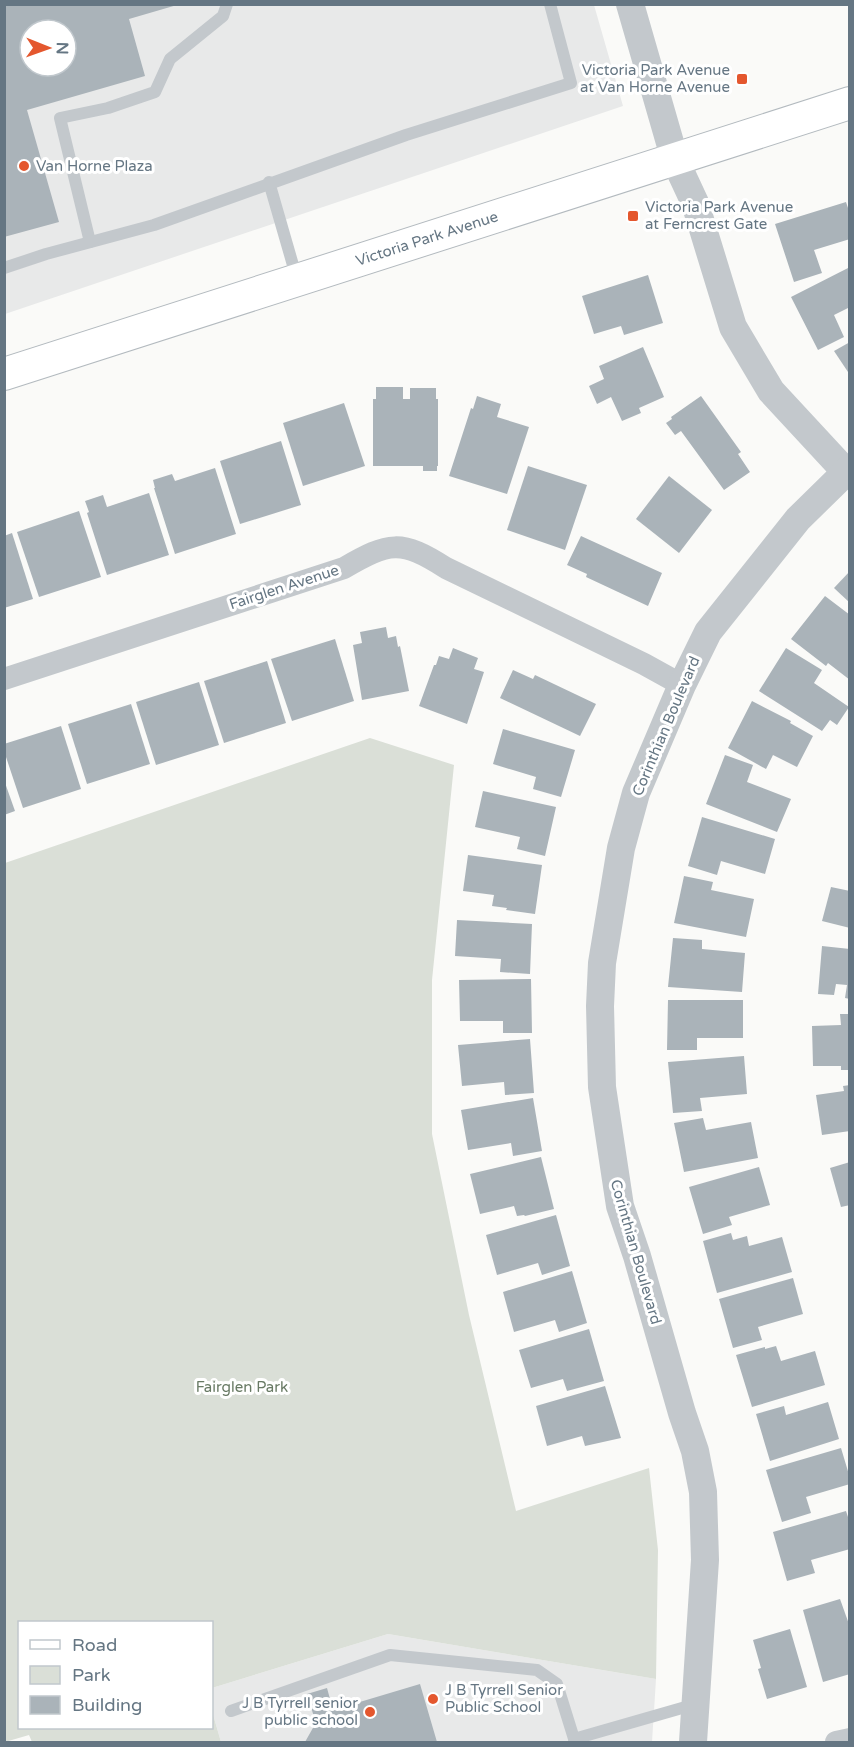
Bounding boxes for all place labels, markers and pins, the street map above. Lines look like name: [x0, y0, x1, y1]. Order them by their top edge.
place label: Victoria Park Avenue at Van Horne Avenue: [580, 61, 730, 96]
marker: Victoria Park Avenue at Van Horne Avenue: [735, 72, 749, 86]
place label: Van Horne Plaza: [36, 157, 153, 175]
marker: Van Horne Plaza: [17, 159, 31, 173]
place label: Victoria Park Avenue at Ferncrest Gate: [645, 198, 793, 233]
marker: Victoria Park Avenue at Ferncrest Gate: [626, 209, 640, 223]
place label: J B Tyrrell Senior Public School: [445, 1681, 563, 1716]
marker: J B Tyrrell Senior Public School: [426, 1692, 440, 1706]
place label: J B Tyrrell senior public school: [242, 1694, 358, 1729]
marker: J B Tyrrell senior public school: [363, 1705, 377, 1719]

